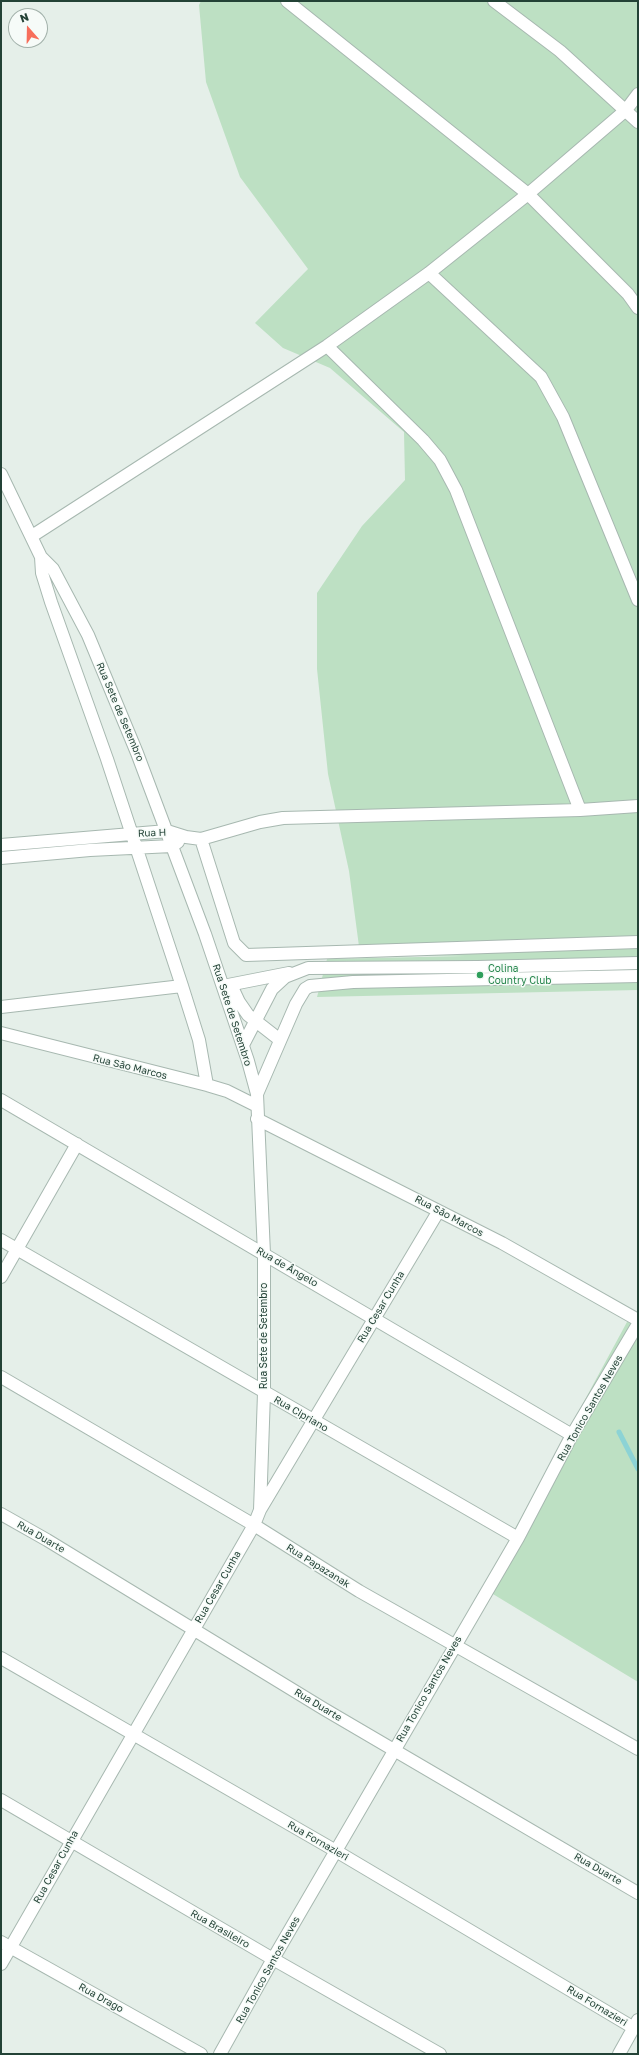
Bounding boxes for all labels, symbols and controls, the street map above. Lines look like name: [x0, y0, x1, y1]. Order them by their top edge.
north arrow: [8, 8, 48, 48]
text: N: [18, 10, 30, 25]
street label: Rua Sete de Setembro: [94, 661, 146, 763]
street label: Rua H: [138, 827, 166, 839]
street label: Rua Sete de Setembro: [210, 962, 254, 1068]
place label: Colina Country Club: [488, 963, 551, 986]
marker: Colina Country Club: [475, 970, 485, 980]
street label: Rua São Marcos: [92, 1052, 168, 1082]
street label: Rua São Marcos: [413, 1193, 485, 1239]
street label: Rua de Ângelo: [254, 1245, 320, 1289]
street label: Rua Cesar Cunha: [355, 1269, 407, 1345]
street label: Rua Sete de Setembro: [258, 1283, 270, 1389]
street label: Rua Tonico Santos Neves: [555, 1353, 625, 1463]
street label: Rua Cipriano: [272, 1394, 330, 1434]
street label: Rua Duarte: [15, 1518, 67, 1556]
street label: Rua Papazanak: [284, 1542, 352, 1590]
street label: Rua Cesar Cunha: [192, 1549, 244, 1625]
street label: Rua Tonico Santos Neves: [394, 1634, 464, 1744]
street label: Rua Duarte: [292, 1686, 344, 1724]
street label: Rua Fornazieri: [285, 1819, 351, 1863]
street label: Rua Cesar Cunha: [31, 1828, 81, 1906]
street label: Rua Duarte: [572, 1850, 624, 1888]
street label: Rua Brasileiro: [188, 1907, 252, 1951]
street label: Rua Tonico Santos Neves: [234, 1914, 302, 2026]
street label: Rua Drago: [76, 1981, 126, 2015]
street label: Rua Fornazieri: [565, 1983, 629, 2029]

